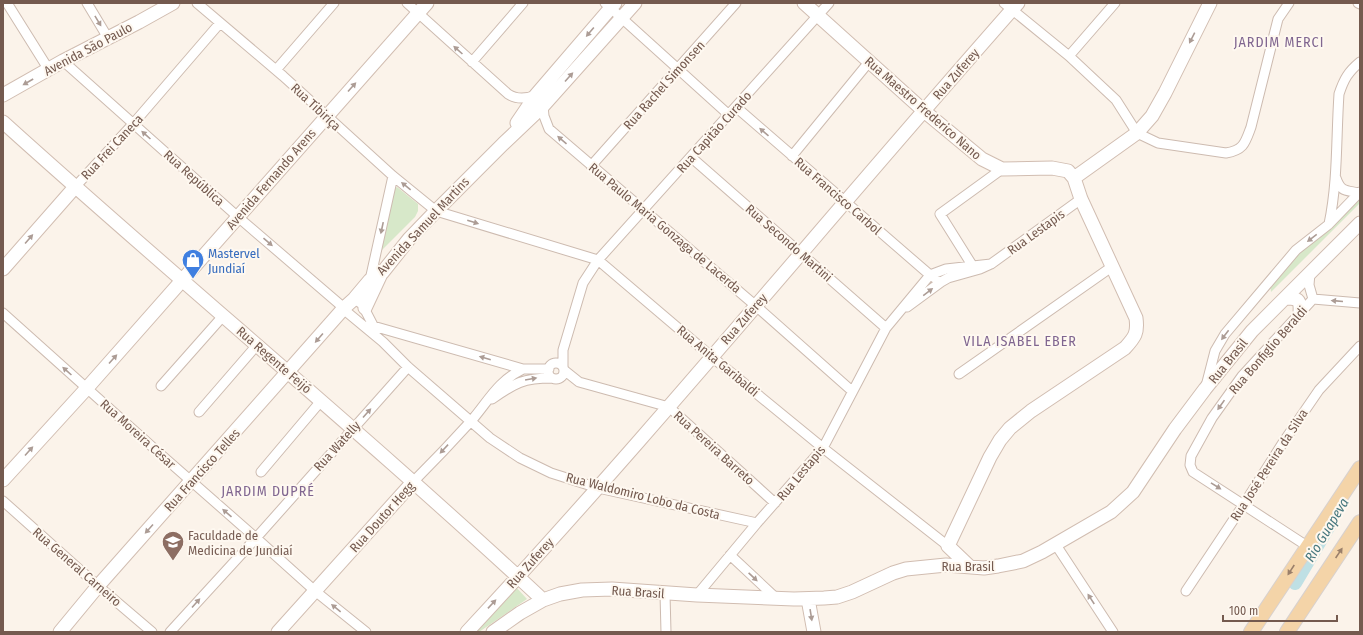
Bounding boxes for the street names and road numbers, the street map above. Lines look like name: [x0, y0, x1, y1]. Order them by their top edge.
street label: Avenida São Paulo: [41, 19, 135, 79]
street label: Rua Rachel Simonsen: [620, 38, 708, 132]
street label: Rua Zuferey: [930, 45, 982, 103]
street label: Rua Maestro Frederico Nano: [862, 53, 984, 163]
street label: Rua Tibiriça: [288, 80, 344, 134]
street label: Rua Capitão Curado: [674, 88, 755, 176]
street label: Rua Frei Caneca: [78, 111, 146, 183]
street label: Avenida Fernando Arens: [223, 125, 319, 232]
street label: Rua República: [161, 147, 227, 209]
street label: Rua Francisco Carbol: [792, 154, 885, 238]
street label: Rua Paulo Maria Gonzaga de Lacerda: [586, 160, 744, 296]
street label: Avenida Samuel Martins: [374, 174, 472, 278]
street label: Rua Secondo Martini: [743, 201, 835, 285]
street label: Rua Lestapis: [1004, 206, 1068, 258]
street label: Rua Zuferey: [718, 290, 770, 348]
street label: Rua Bonfiglio Beraldi: [1226, 303, 1310, 397]
street label: Rua Anita Garibaldi: [674, 322, 762, 400]
street label: Rua Regente Feijó: [233, 323, 315, 397]
street label: Rua Brasil: [1205, 335, 1251, 386]
street label: Rua Moreira César: [97, 396, 179, 472]
street label: Rua José Pereira da Silva: [1227, 406, 1311, 524]
street label: Rua Pereira Barreto: [671, 408, 757, 488]
street label: Rua Watelly: [311, 418, 363, 474]
street label: Rua Francisco Telles: [161, 425, 243, 514]
street label: Rua Lestapis: [774, 442, 829, 503]
street label: Rua Waldomiro Lobo da Costa: [564, 470, 722, 522]
street label: Rua Doutor Hegg: [346, 478, 418, 555]
street label: Rua General Carneiro: [30, 525, 124, 610]
street label: Rua Zuferey: [503, 535, 557, 591]
street label: Rua Brasil: [941, 559, 995, 574]
street label: Rua Brasil: [611, 583, 666, 601]

